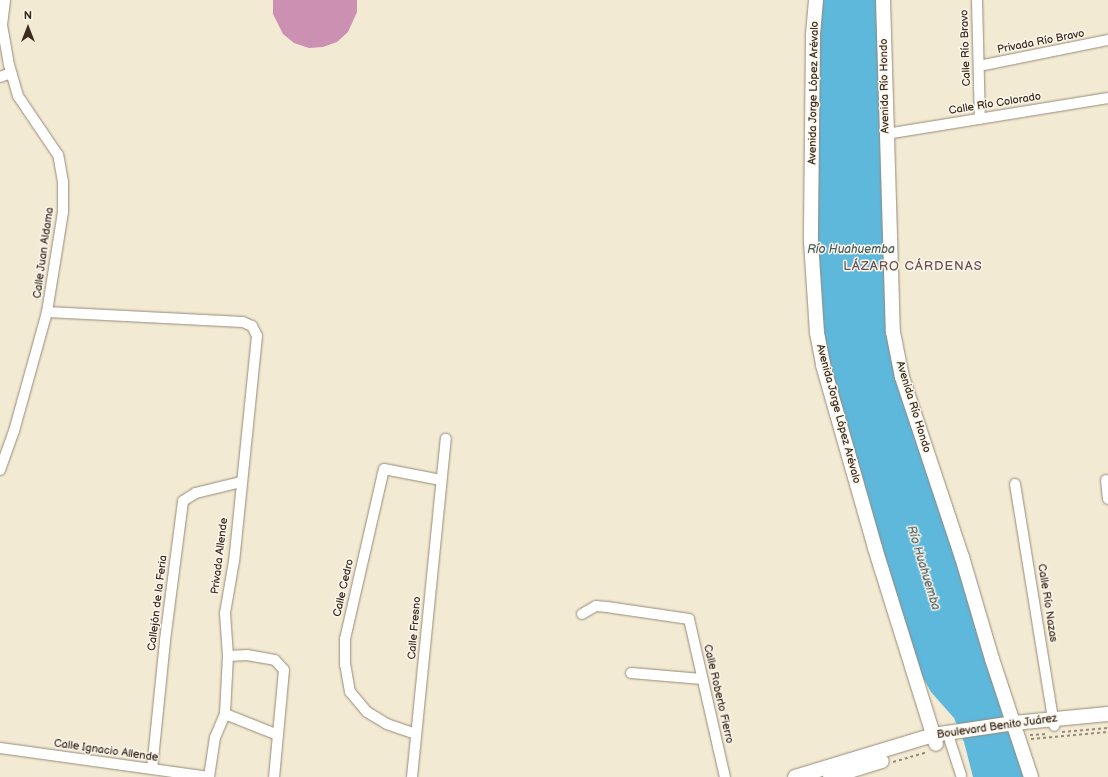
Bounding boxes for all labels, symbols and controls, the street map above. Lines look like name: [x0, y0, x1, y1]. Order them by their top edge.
north arrow: [8, 8, 48, 48]
text: N: [24, 9, 32, 22]
street label: Calle Río Bravo: [958, 9, 974, 87]
street label: Avenida Jorge López Arévalo: [806, 21, 822, 165]
street label: Privada Río Bravo: [996, 27, 1086, 57]
street label: Avenida Río Hondo: [878, 38, 892, 134]
street label: Calle Río Colorado: [948, 90, 1042, 118]
street label: Calle Juan Aldama: [31, 206, 57, 300]
water label: Río Huahuemba: [807, 243, 895, 257]
district label: LÁZARO CÁRDENAS: [843, 258, 983, 274]
street label: Avenida Jorge López Arévalo: [813, 343, 863, 485]
street label: Avenida Río Hondo: [893, 360, 933, 454]
street label: Privada Allende: [209, 517, 231, 595]
water label: Río Huahuemba: [903, 524, 943, 612]
street label: Callejón de la Feria: [146, 554, 170, 652]
street label: Calle Cedro: [331, 558, 357, 618]
street label: Calle Río Nazas: [1034, 563, 1060, 643]
street label: Calle Fresno: [406, 596, 424, 660]
street label: Calle Roberto Fierro: [700, 643, 736, 745]
street label: Boulevard Benito Juárez: [936, 712, 1058, 742]
street label: Calle Ignacio Allende: [53, 737, 159, 765]

